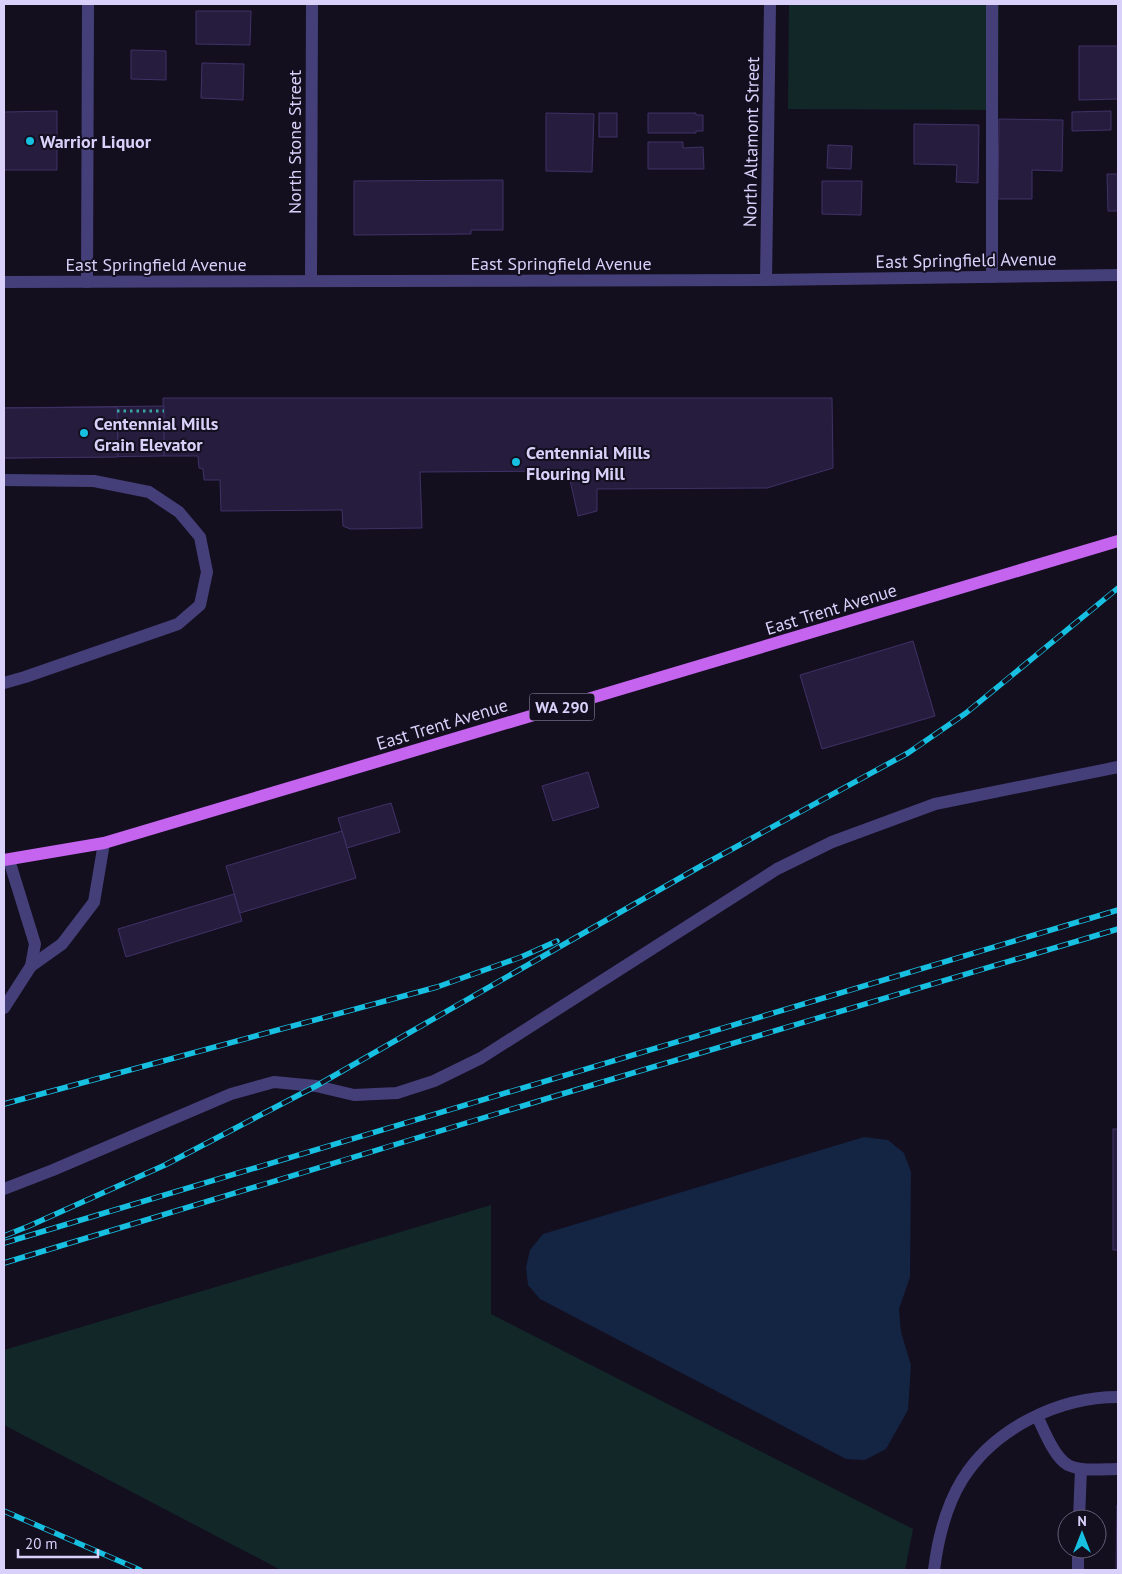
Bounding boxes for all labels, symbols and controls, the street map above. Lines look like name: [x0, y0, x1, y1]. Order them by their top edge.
street label: North Altamont Street: [738, 57, 764, 227]
street label: North Stone Street: [283, 70, 306, 214]
place label: Warrior Liquor: [40, 130, 152, 153]
marker: Warrior Liquor: [24, 135, 36, 147]
street label: East Springfield Avenue: [875, 247, 1057, 273]
street label: East Springfield Avenue: [470, 252, 652, 275]
street label: East Springfield Avenue: [65, 253, 247, 276]
place label: Centennial Mills Grain Elevator: [94, 412, 219, 456]
marker: Centennial Mills Grain Elevator: [78, 427, 90, 439]
place label: Centennial Mills Flouring Mill: [526, 441, 651, 485]
marker: Centennial Mills Flouring Mill: [510, 456, 522, 468]
street label: East Trent Avenue: [762, 578, 900, 640]
street label: East Trent Avenue: [373, 693, 511, 755]
road number: WA 290: [530, 694, 594, 720]
north arrow: [1057, 1509, 1107, 1559]
text: N: [1077, 1512, 1087, 1530]
scale bar: [18, 1526, 98, 1558]
text: 20 m: [25, 1534, 58, 1553]

